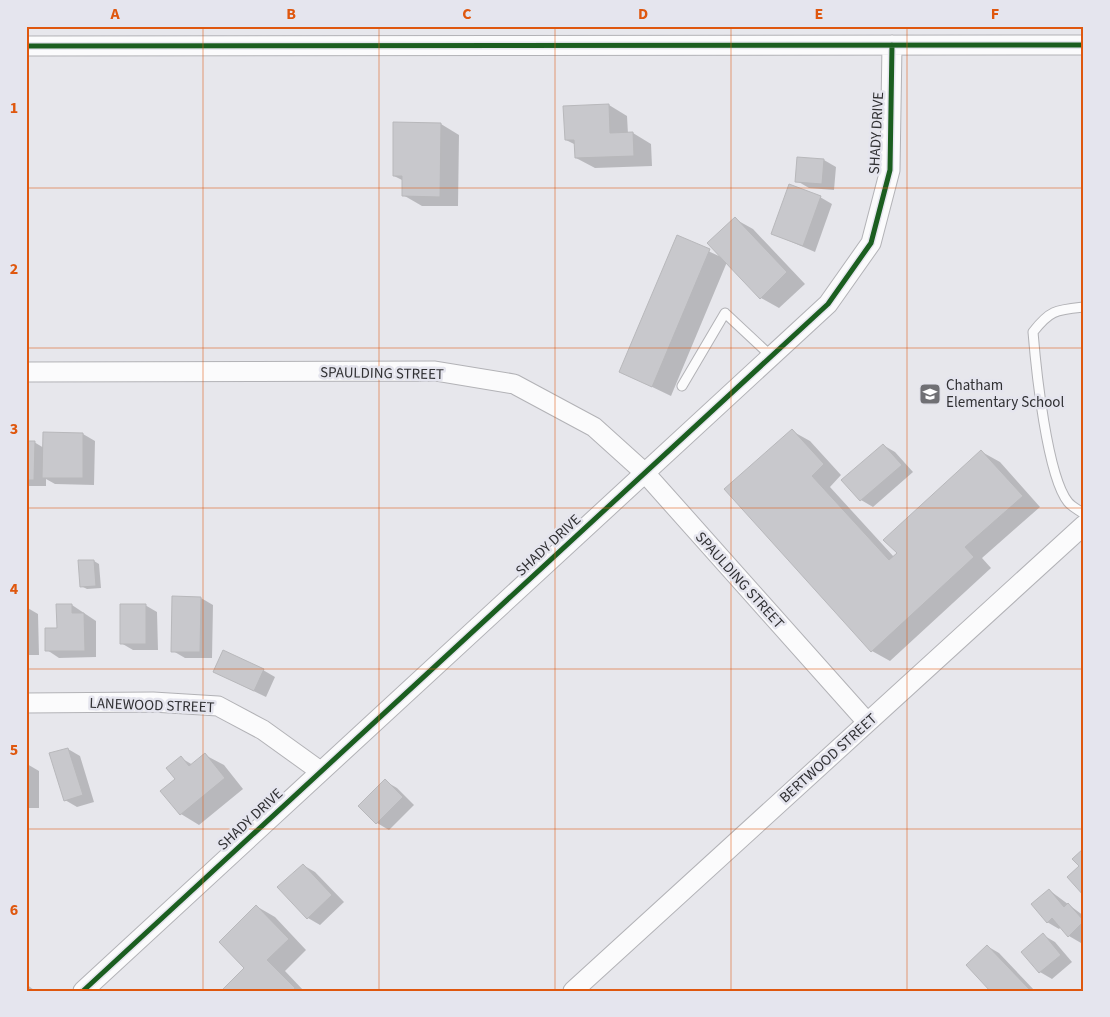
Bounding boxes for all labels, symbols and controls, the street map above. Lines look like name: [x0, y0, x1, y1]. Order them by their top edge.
text: A: [109, 3, 120, 25]
text: B: [286, 3, 296, 25]
text: C: [462, 3, 472, 25]
text: D: [638, 3, 648, 25]
text: E: [815, 3, 823, 25]
text: F: [991, 3, 999, 25]
street label: SHADY DRIVE: [864, 91, 889, 175]
text: 1: [10, 97, 18, 119]
text: 2: [10, 258, 18, 280]
street label: SPAULDING STREET: [320, 362, 444, 385]
place label: Chatham Elementary School: [946, 375, 1064, 413]
school or university icon: Chatham Elementary School: [918, 382, 942, 406]
text: 3: [10, 418, 18, 440]
street label: SHADY DRIVE: [511, 510, 586, 581]
street label: SPAULDING STREET: [690, 527, 789, 633]
text: 4: [10, 578, 19, 600]
street label: LANEWOOD STREET: [89, 693, 215, 718]
street label: BERTWOOD STREET: [775, 709, 882, 808]
text: 5: [10, 739, 18, 761]
street label: SHADY DRIVE: [213, 784, 288, 855]
text: 6: [10, 899, 18, 921]

